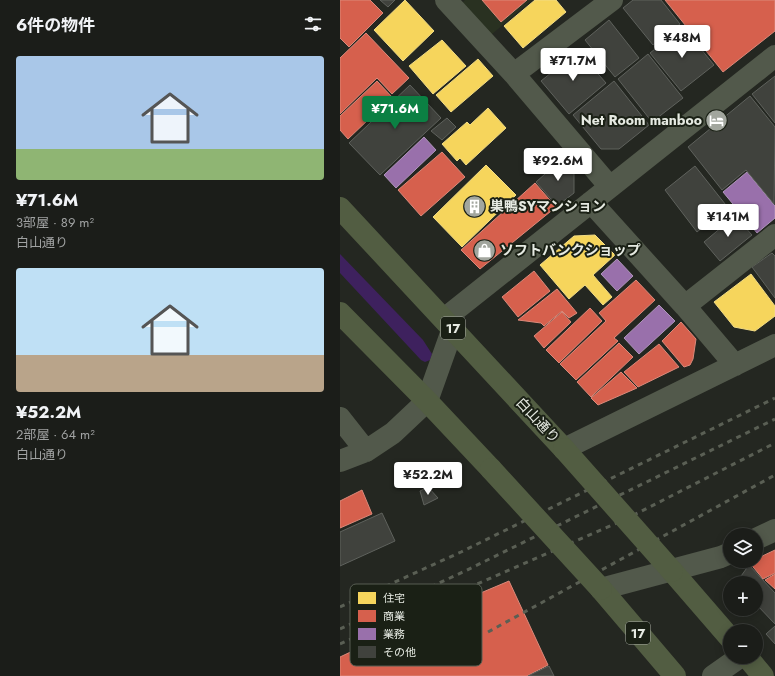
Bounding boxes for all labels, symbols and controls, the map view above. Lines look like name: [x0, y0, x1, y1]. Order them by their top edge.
text: 6件の物件: [16, 13, 95, 37]
icon: filters: [302, 13, 324, 35]
pin: ¥48M: [658, 25, 706, 59]
text: ¥48M: [663, 28, 701, 47]
pin: ¥71.7M: [540, 48, 606, 82]
text: ¥71.7M: [550, 51, 596, 70]
icon: home: [134, 82, 206, 154]
pin: ¥71.6M: [362, 96, 428, 130]
text: ¥71.6M: [371, 99, 419, 118]
hotel icon: Net Room manboo: [704, 107, 730, 133]
place label: Net Room manboo: [581, 110, 702, 130]
pin: ¥92.6M: [525, 148, 591, 182]
text: ¥92.6M: [533, 151, 583, 170]
text: ¥71.6M: [16, 188, 78, 212]
building icon: 巣鴨SYマンション: [461, 193, 487, 219]
place label: 巣鴨SYマンション: [490, 196, 606, 216]
pin: ¥141M: [700, 204, 756, 238]
text: ¥141M: [707, 207, 749, 226]
text: 3部屋 · 89 m²: [16, 213, 94, 232]
text: 白山通り: [16, 233, 68, 252]
shop icon: ソフトバンクショップ: [472, 237, 498, 263]
place label: ソフトバンクショップ: [500, 240, 641, 260]
icon: home: [134, 294, 206, 366]
road number: 17: [441, 317, 465, 339]
street label: 白山通り: [512, 393, 564, 447]
text: ¥52.2M: [16, 400, 81, 424]
text: 2部屋 · 64 m²: [16, 425, 95, 444]
text: 白山通り: [16, 445, 68, 464]
pin: ¥52.2M: [395, 462, 461, 496]
text: ¥52.2M: [403, 465, 453, 484]
map controls: [723, 528, 763, 664]
button: layers: [723, 528, 763, 568]
button: +: [723, 576, 763, 616]
legend: [350, 584, 482, 666]
text: 住宅: [383, 590, 405, 606]
text: 商業: [383, 608, 405, 624]
road number: 17: [626, 622, 650, 644]
button: −: [723, 624, 763, 664]
text: 業務: [383, 626, 405, 642]
text: その他: [383, 644, 416, 660]

